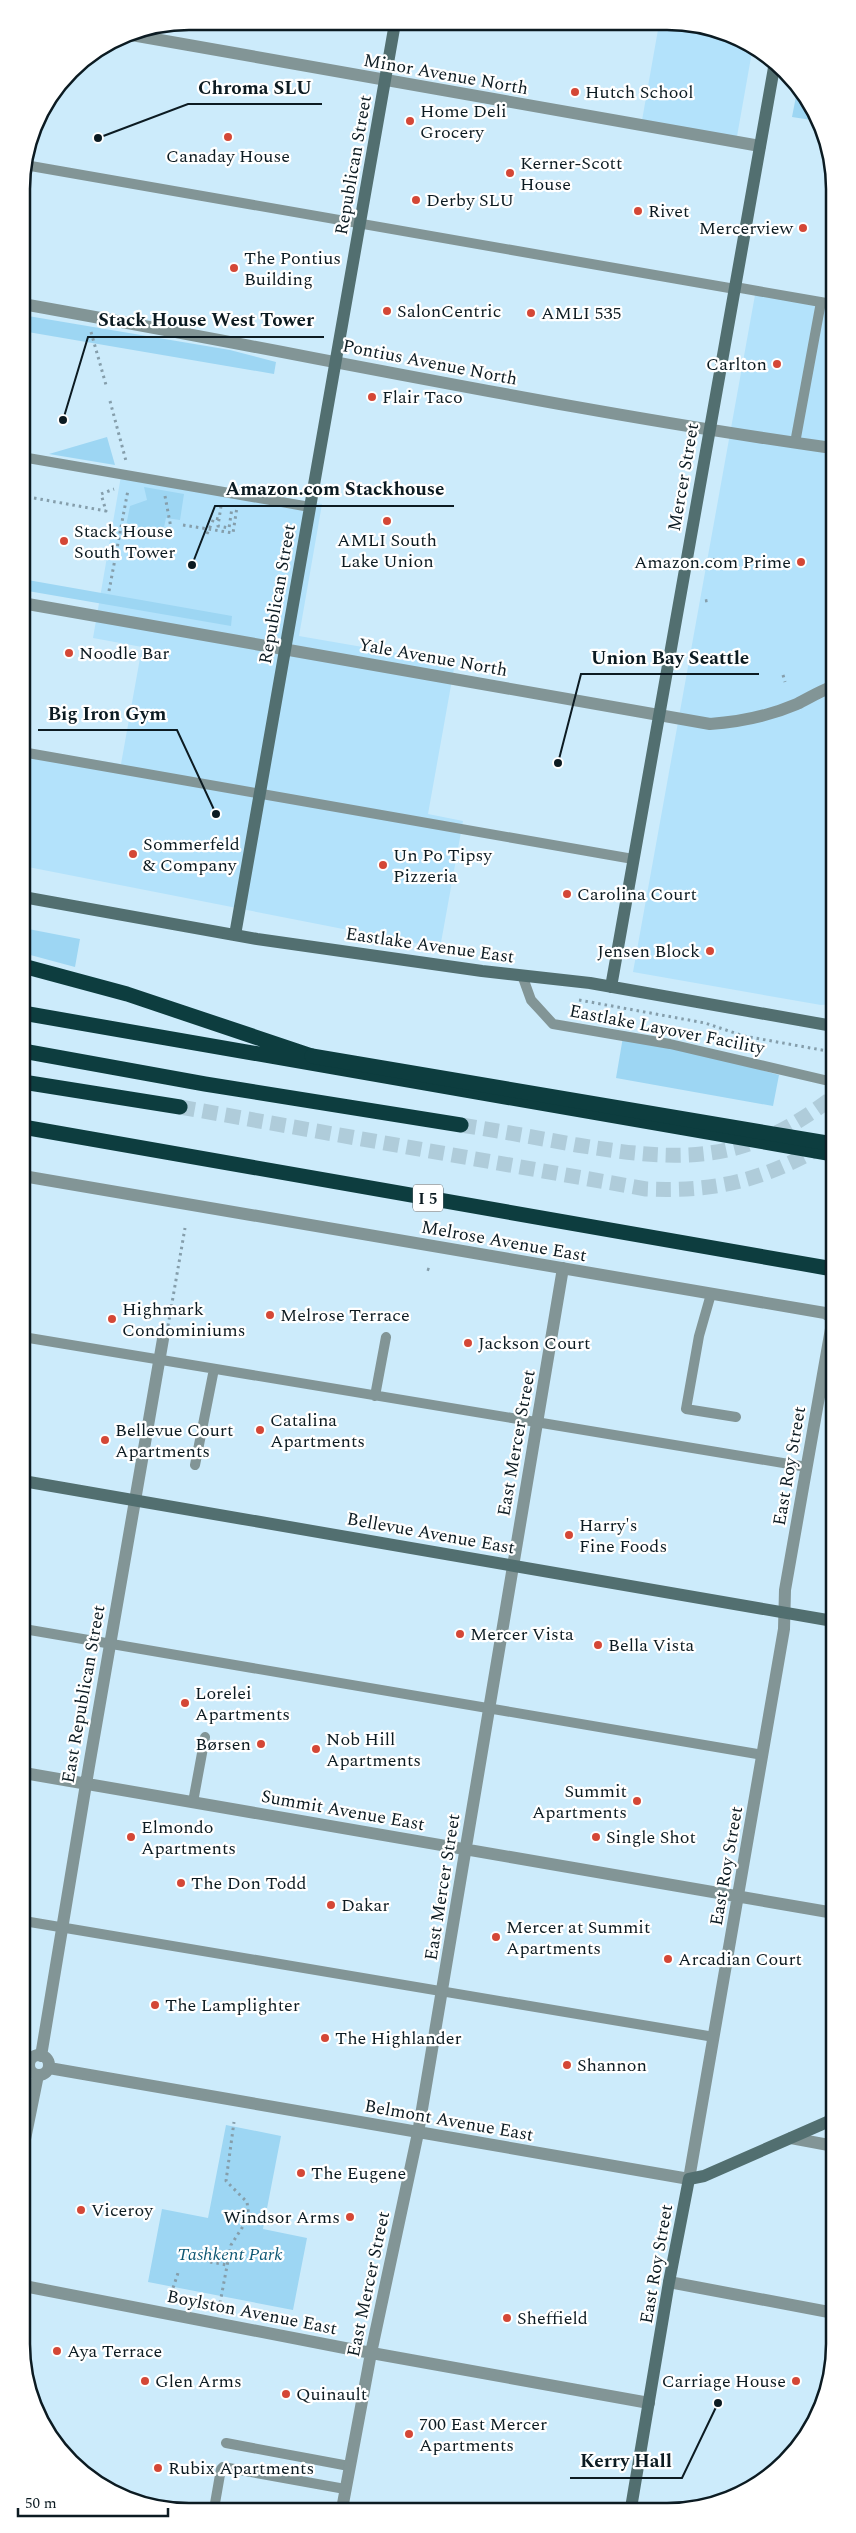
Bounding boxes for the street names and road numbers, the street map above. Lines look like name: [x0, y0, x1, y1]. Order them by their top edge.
street label: Minor Avenue North: [361, 47, 530, 102]
street label: Republican Street: [328, 93, 379, 237]
street label: Pontius Avenue North: [340, 332, 520, 393]
street label: Mercer Street: [661, 421, 706, 533]
street label: Republican Street: [252, 522, 303, 666]
street label: Yale Avenue North: [356, 631, 510, 684]
street label: Eastlake Avenue East: [344, 920, 516, 971]
street label: Eastlake Layover Facility: [567, 997, 768, 1062]
road number: I 5: [413, 1184, 443, 1212]
street label: Melrose Avenue East: [419, 1214, 589, 1269]
street label: East Mercer Street: [490, 1368, 543, 1518]
street label: East Roy Street: [766, 1404, 813, 1528]
street label: Bellevue Avenue East: [345, 1505, 517, 1562]
street label: East Republican Street: [55, 1603, 112, 1785]
street label: Summit Avenue East: [259, 1783, 427, 1838]
street label: East Roy Street: [703, 1804, 750, 1928]
street label: East Mercer Street: [418, 1812, 467, 1962]
street label: Belmont Avenue East: [362, 2092, 535, 2149]
street label: East Roy Street: [633, 2202, 680, 2326]
street label: East Mercer Street: [340, 2209, 397, 2359]
street label: Boylston Avenue East: [165, 2283, 339, 2342]

